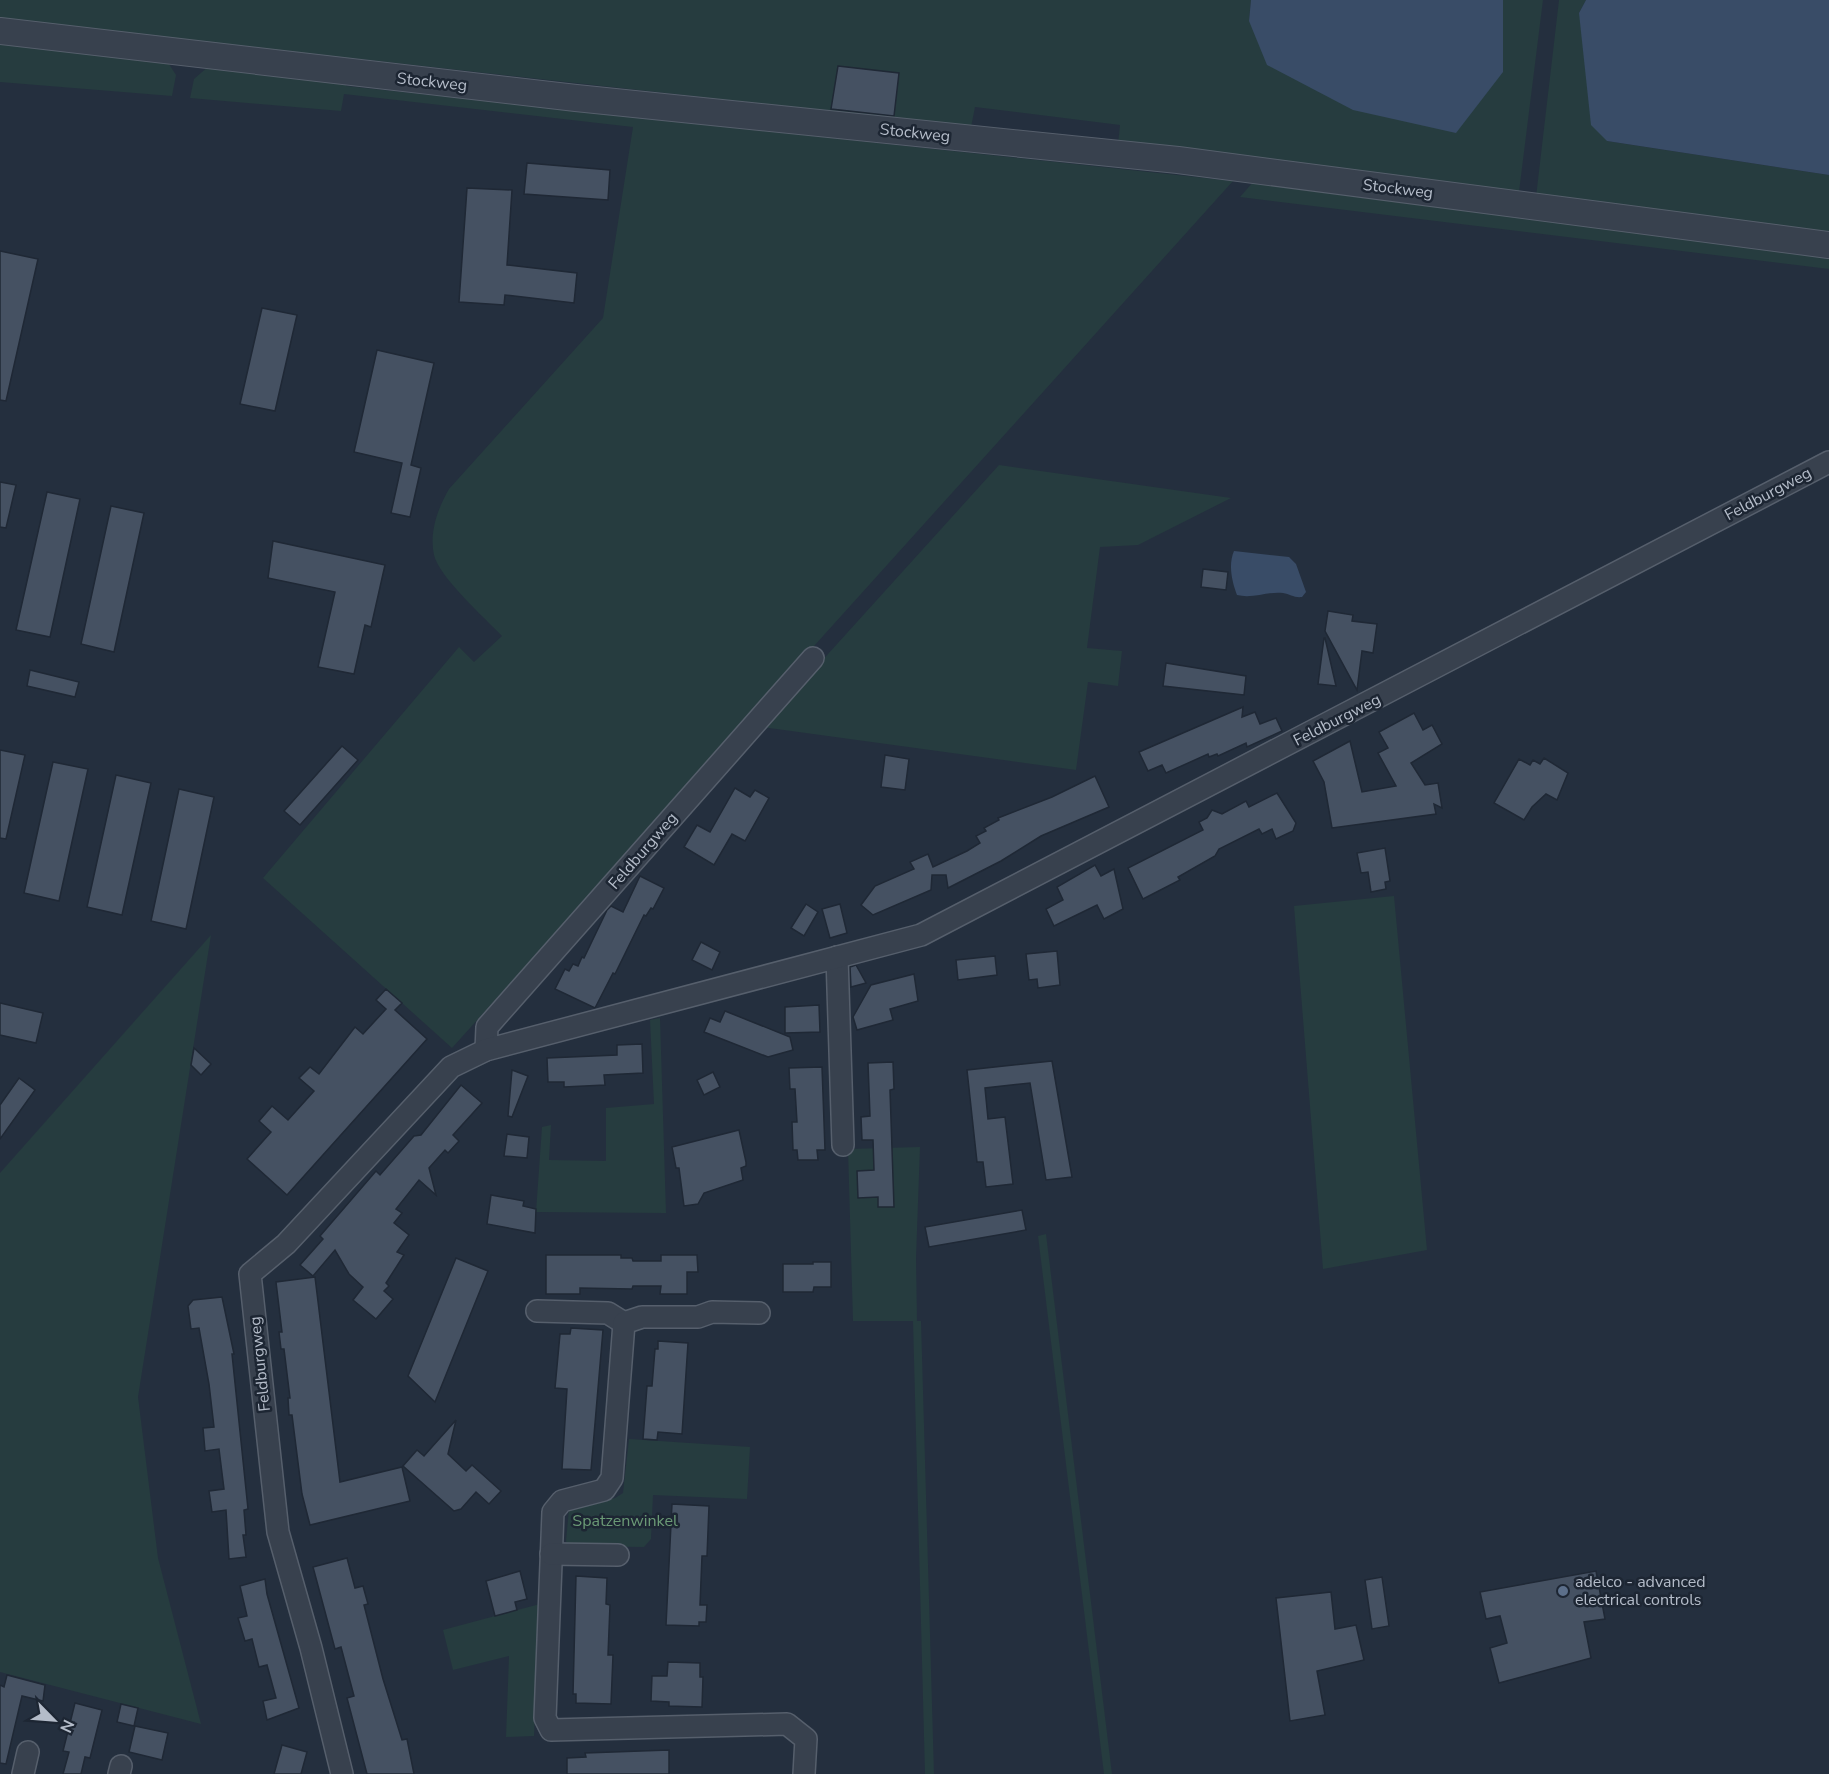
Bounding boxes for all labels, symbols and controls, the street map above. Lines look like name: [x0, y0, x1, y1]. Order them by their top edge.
street label: Stockweg: [396, 67, 468, 97]
street label: Stockweg: [879, 118, 951, 148]
street label: Stockweg: [1362, 174, 1434, 204]
street label: Feldburgweg: [1721, 462, 1815, 526]
street label: Feldburgweg: [1289, 689, 1385, 751]
street label: Feldburgweg: [603, 808, 683, 894]
street label: Feldburgweg: [244, 1315, 276, 1413]
park label: Spatzenwinkel: [572, 1510, 678, 1532]
place label: adelco - advanced electrical controls: [1575, 1571, 1706, 1611]
marker: adelco - advanced electrical controls: [1556, 1584, 1570, 1598]
north arrow: [24, 1690, 84, 1750]
text: N: [54, 1716, 79, 1736]

